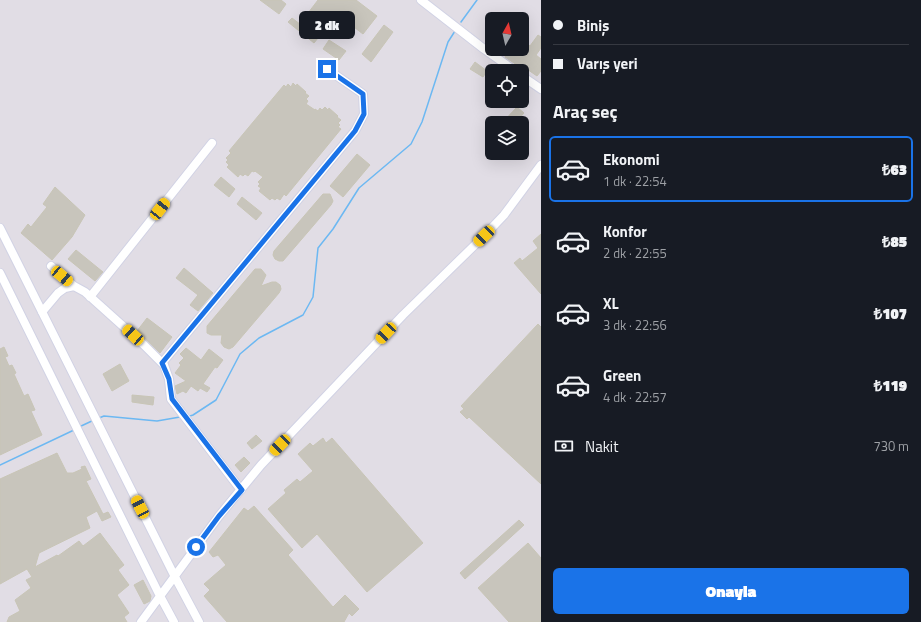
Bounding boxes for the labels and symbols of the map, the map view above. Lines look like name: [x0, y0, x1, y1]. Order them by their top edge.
callout: 2 dk: [299, 11, 355, 39]
north arrow: [485, 12, 529, 56]
route end: [318, 60, 336, 78]
car: [148, 196, 172, 222]
car: [471, 223, 497, 249]
car: [49, 264, 75, 288]
car: [373, 320, 399, 346]
car: [120, 323, 146, 347]
car: [267, 432, 293, 458]
car: [129, 494, 151, 520]
route start: [187, 538, 205, 556]

